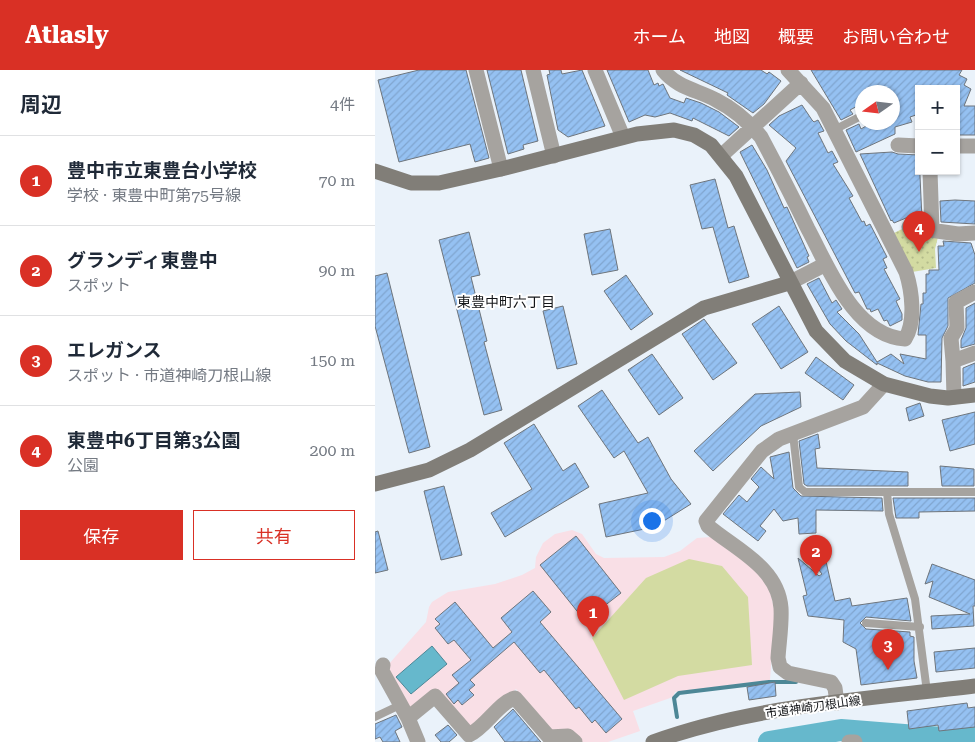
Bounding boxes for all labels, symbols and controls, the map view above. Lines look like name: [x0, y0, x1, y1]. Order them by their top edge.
text: Atlasly: [25, 21, 109, 49]
text: ホーム: [633, 26, 686, 47]
text: 地図: [714, 26, 750, 47]
text: 概要: [778, 26, 814, 47]
text: お問い合わせ: [842, 26, 950, 47]
north arrow: [855, 85, 900, 130]
map controls: [915, 85, 960, 175]
button: +: [915, 85, 960, 130]
text: 周辺: [20, 93, 62, 117]
text: 4件: [330, 95, 355, 114]
button: −: [915, 130, 960, 175]
text: 豊中市立東豊台小学校: [67, 159, 257, 182]
text: 1: [32, 171, 40, 190]
text: 70 m: [318, 171, 355, 190]
text: 学校 · 東豊中町第75号線: [67, 186, 241, 205]
pin: 4: [903, 211, 935, 252]
text: グランディ東豊中: [67, 249, 218, 272]
text: 2: [32, 261, 40, 280]
text: 90 m: [318, 261, 355, 280]
text: スポット: [67, 276, 131, 295]
district label: 東豊中町六丁目: [457, 294, 555, 310]
text: エレガンス: [67, 339, 162, 362]
text: 3: [32, 351, 40, 370]
text: 150 m: [309, 351, 355, 370]
text: スポット · 市道神崎刀根山線: [67, 366, 271, 385]
text: 東豊中6丁目第3公園: [67, 429, 240, 452]
text: 4: [32, 441, 40, 460]
text: 200 m: [309, 441, 355, 460]
text: 公園: [67, 456, 99, 475]
your location: [639, 508, 665, 534]
button: 保存: [20, 510, 183, 560]
button: 共有: [193, 510, 355, 560]
pin: 2: [800, 535, 832, 576]
pin: 1: [577, 596, 609, 637]
pin: 3: [872, 629, 904, 670]
street label: 市道神崎刀根山線: [764, 693, 862, 721]

